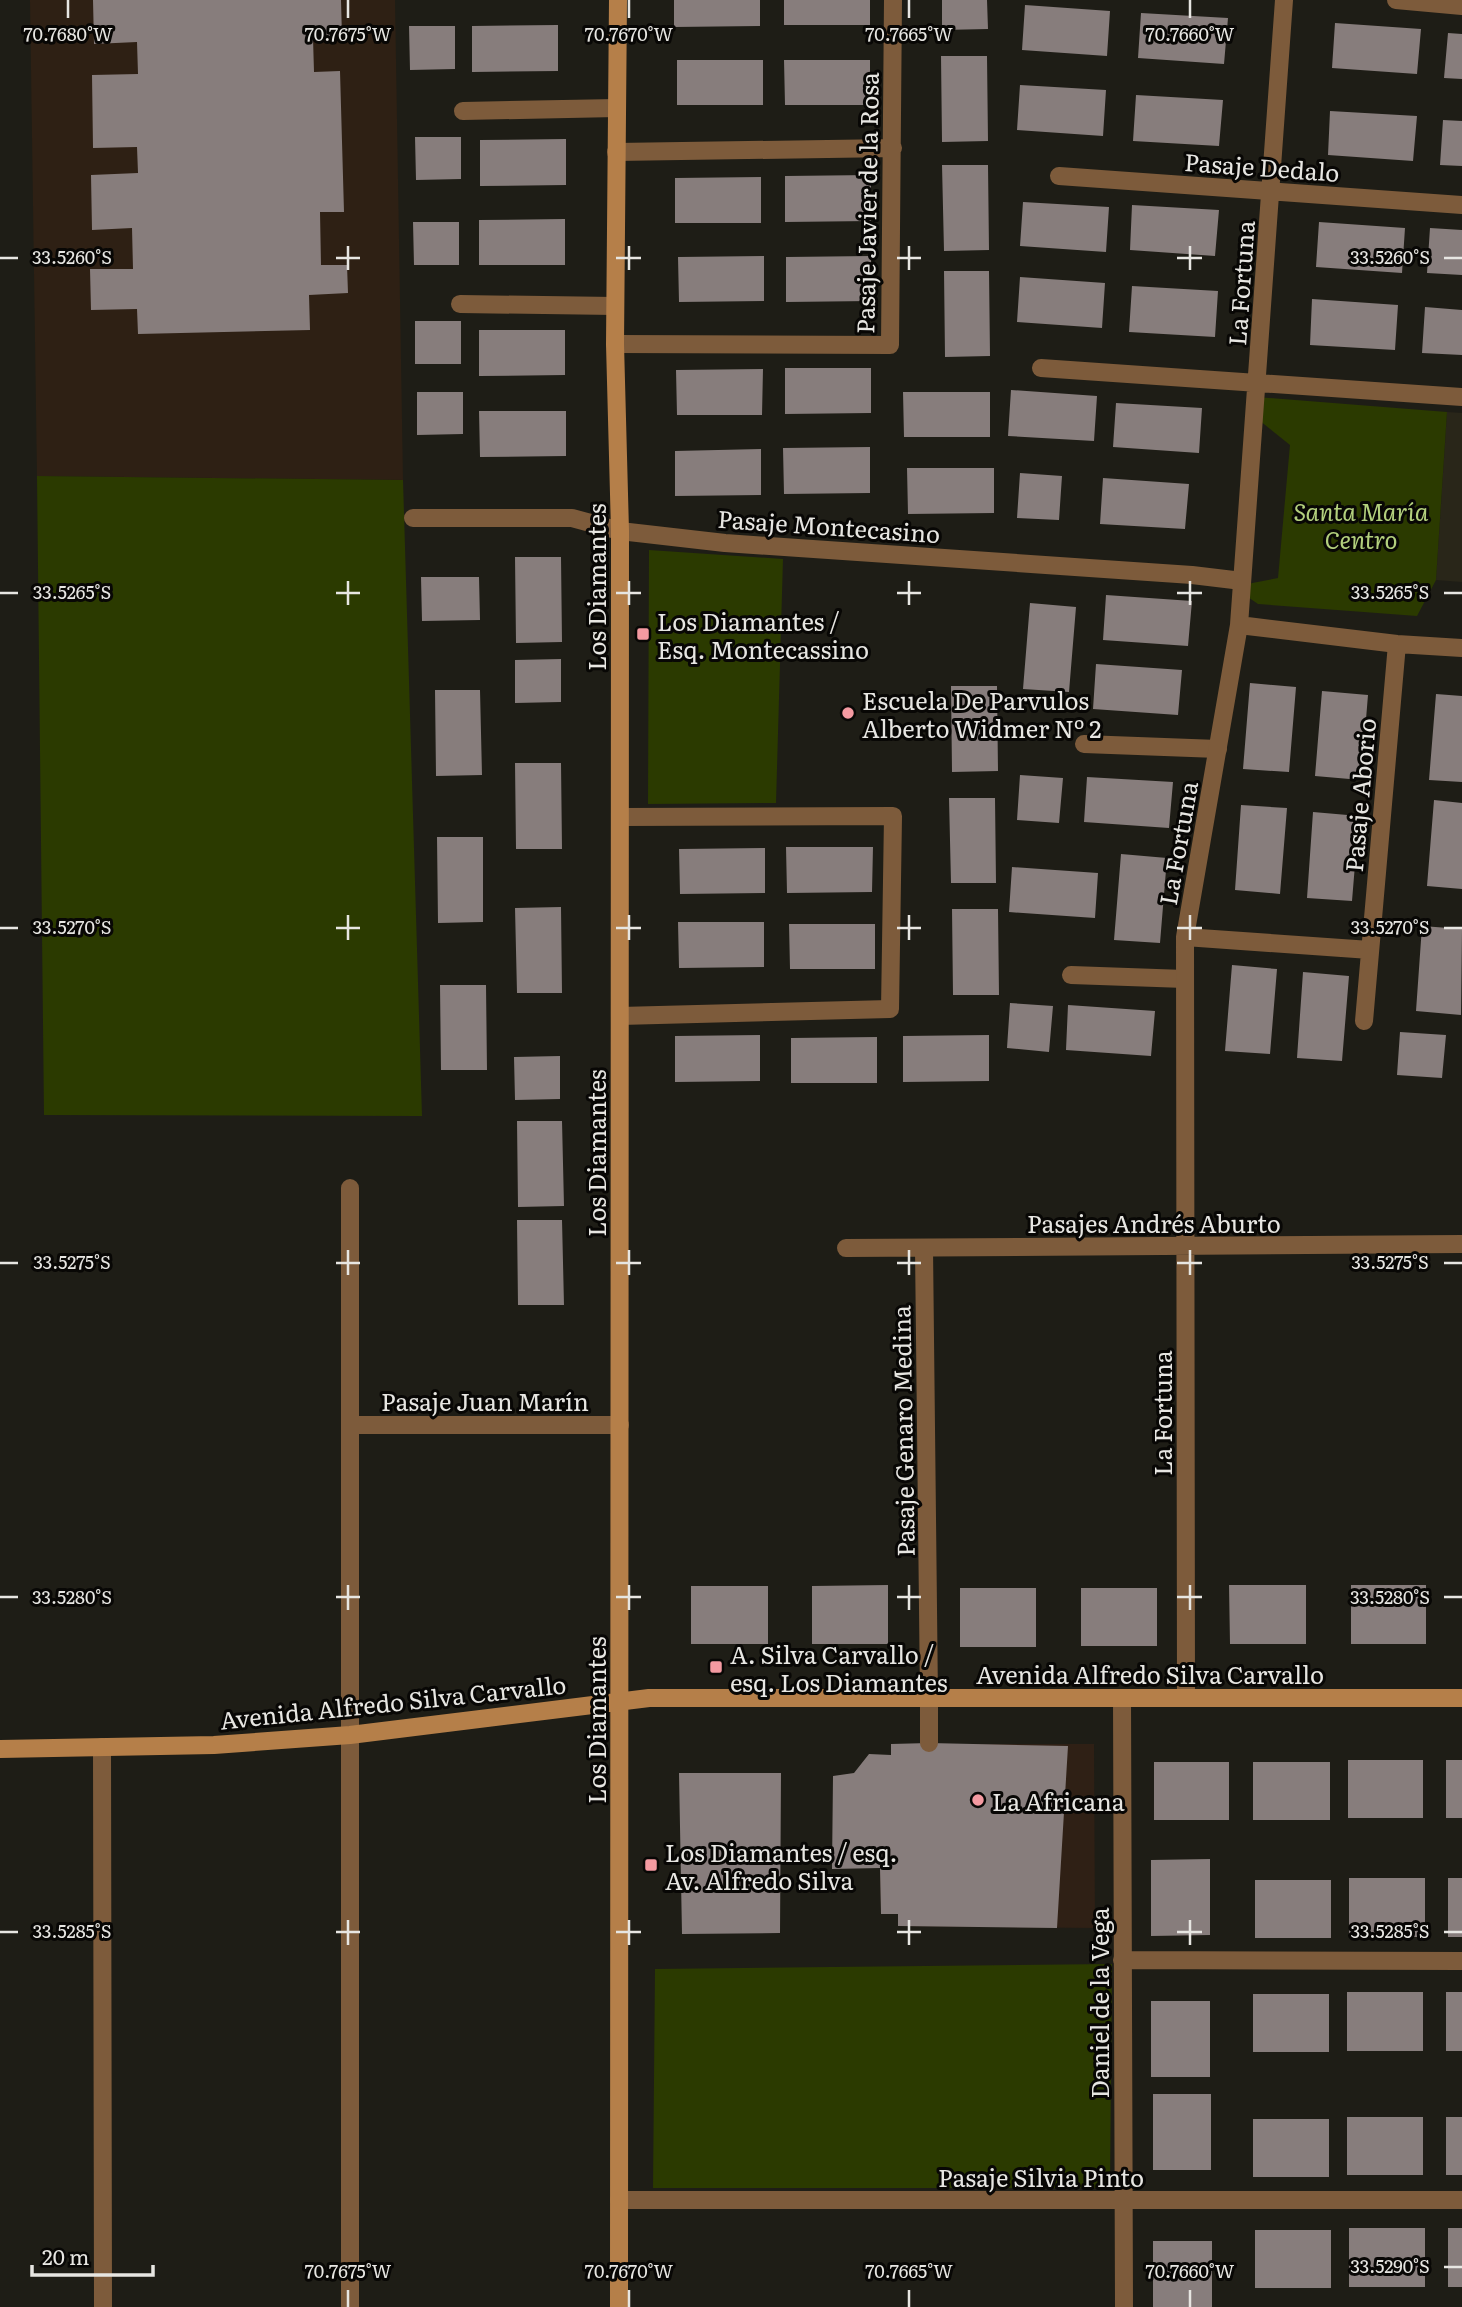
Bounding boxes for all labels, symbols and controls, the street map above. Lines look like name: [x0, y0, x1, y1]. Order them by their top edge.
text: 70.7680°W: [23, 20, 113, 47]
text: 70.7675°W: [305, 20, 392, 47]
text: 70.7670°W: [585, 20, 674, 47]
text: 70.7665°W: [865, 20, 953, 47]
text: 70.7660°W: [1146, 20, 1235, 47]
street label: Pasaje Javier de la Rosa: [846, 72, 886, 334]
street label: Pasaje Dedalo: [1183, 143, 1341, 189]
street label: La Fortuna: [1218, 219, 1262, 347]
text: 33.5260°S: [32, 243, 112, 270]
text: 33.5260°S: [1350, 243, 1430, 270]
park label: Santa María Centro: [1294, 493, 1429, 556]
street label: Pasaje Montecasino: [716, 500, 942, 550]
street label: Los Diamantes: [578, 503, 613, 671]
text: 33.5265°S: [33, 578, 111, 605]
text: 33.5265°S: [1351, 578, 1429, 605]
place label: Los Diamantes / Esq. Montecassino: [657, 603, 869, 666]
marker: Los Diamantes / Esq. Montecassino: [635, 626, 651, 642]
place label: Escuela De Parvulos Alberto Widmer Nº 2: [862, 682, 1101, 745]
marker: Escuela De Parvulos Alberto Widmer Nº 2: [840, 705, 856, 721]
street label: Pasaje Aborio: [1335, 717, 1383, 873]
street label: La Fortuna: [1149, 778, 1205, 908]
text: 33.5270°S: [32, 913, 112, 940]
text: 33.5270°S: [1350, 913, 1430, 940]
street label: Los Diamantes: [578, 1069, 613, 1237]
street label: Pasajes Andrés Aburto: [1027, 1205, 1281, 1240]
text: 33.5275°S: [33, 1248, 111, 1275]
text: 33.5275°S: [1351, 1248, 1429, 1275]
street label: Pasaje Genaro Medina: [882, 1305, 922, 1557]
street label: La Fortuna: [1144, 1350, 1179, 1476]
street label: Pasaje Juan Marín: [381, 1383, 589, 1418]
text: 33.5280°S: [32, 1583, 112, 1610]
text: 33.5280°S: [1350, 1583, 1430, 1610]
street label: Los Diamantes: [578, 1636, 613, 1804]
place label: A. Silva Carvallo / esq. Los Diamantes: [730, 1636, 948, 1699]
street label: Avenida Alfredo Silva Carvallo: [976, 1656, 1324, 1691]
marker: A. Silva Carvallo / esq. Los Diamantes: [708, 1659, 724, 1675]
street label: Avenida Alfredo Silva Carvallo: [218, 1665, 568, 1737]
place label: La Africana: [992, 1783, 1125, 1818]
marker: La Africana: [970, 1792, 986, 1808]
place label: Los Diamantes / esq. Av. Alfredo Silva: [665, 1834, 898, 1897]
marker: Los Diamantes / esq. Av. Alfredo Silva: [643, 1857, 659, 1873]
street label: Daniel de la Vega: [1081, 1907, 1116, 2099]
text: 33.5285°S: [33, 1917, 111, 1944]
text: 33.5285°S: [1351, 1917, 1429, 1944]
street label: Pasaje Silvia Pinto: [938, 2159, 1144, 2194]
scale bar: [32, 2234, 152, 2278]
text: 20 m: [42, 2240, 89, 2271]
text: 33.5290°S: [1350, 2252, 1430, 2279]
text: 70.7675°W: [305, 2257, 392, 2284]
text: 70.7670°W: [585, 2257, 674, 2284]
text: 70.7665°W: [865, 2257, 953, 2284]
text: 70.7660°W: [1146, 2257, 1235, 2284]

